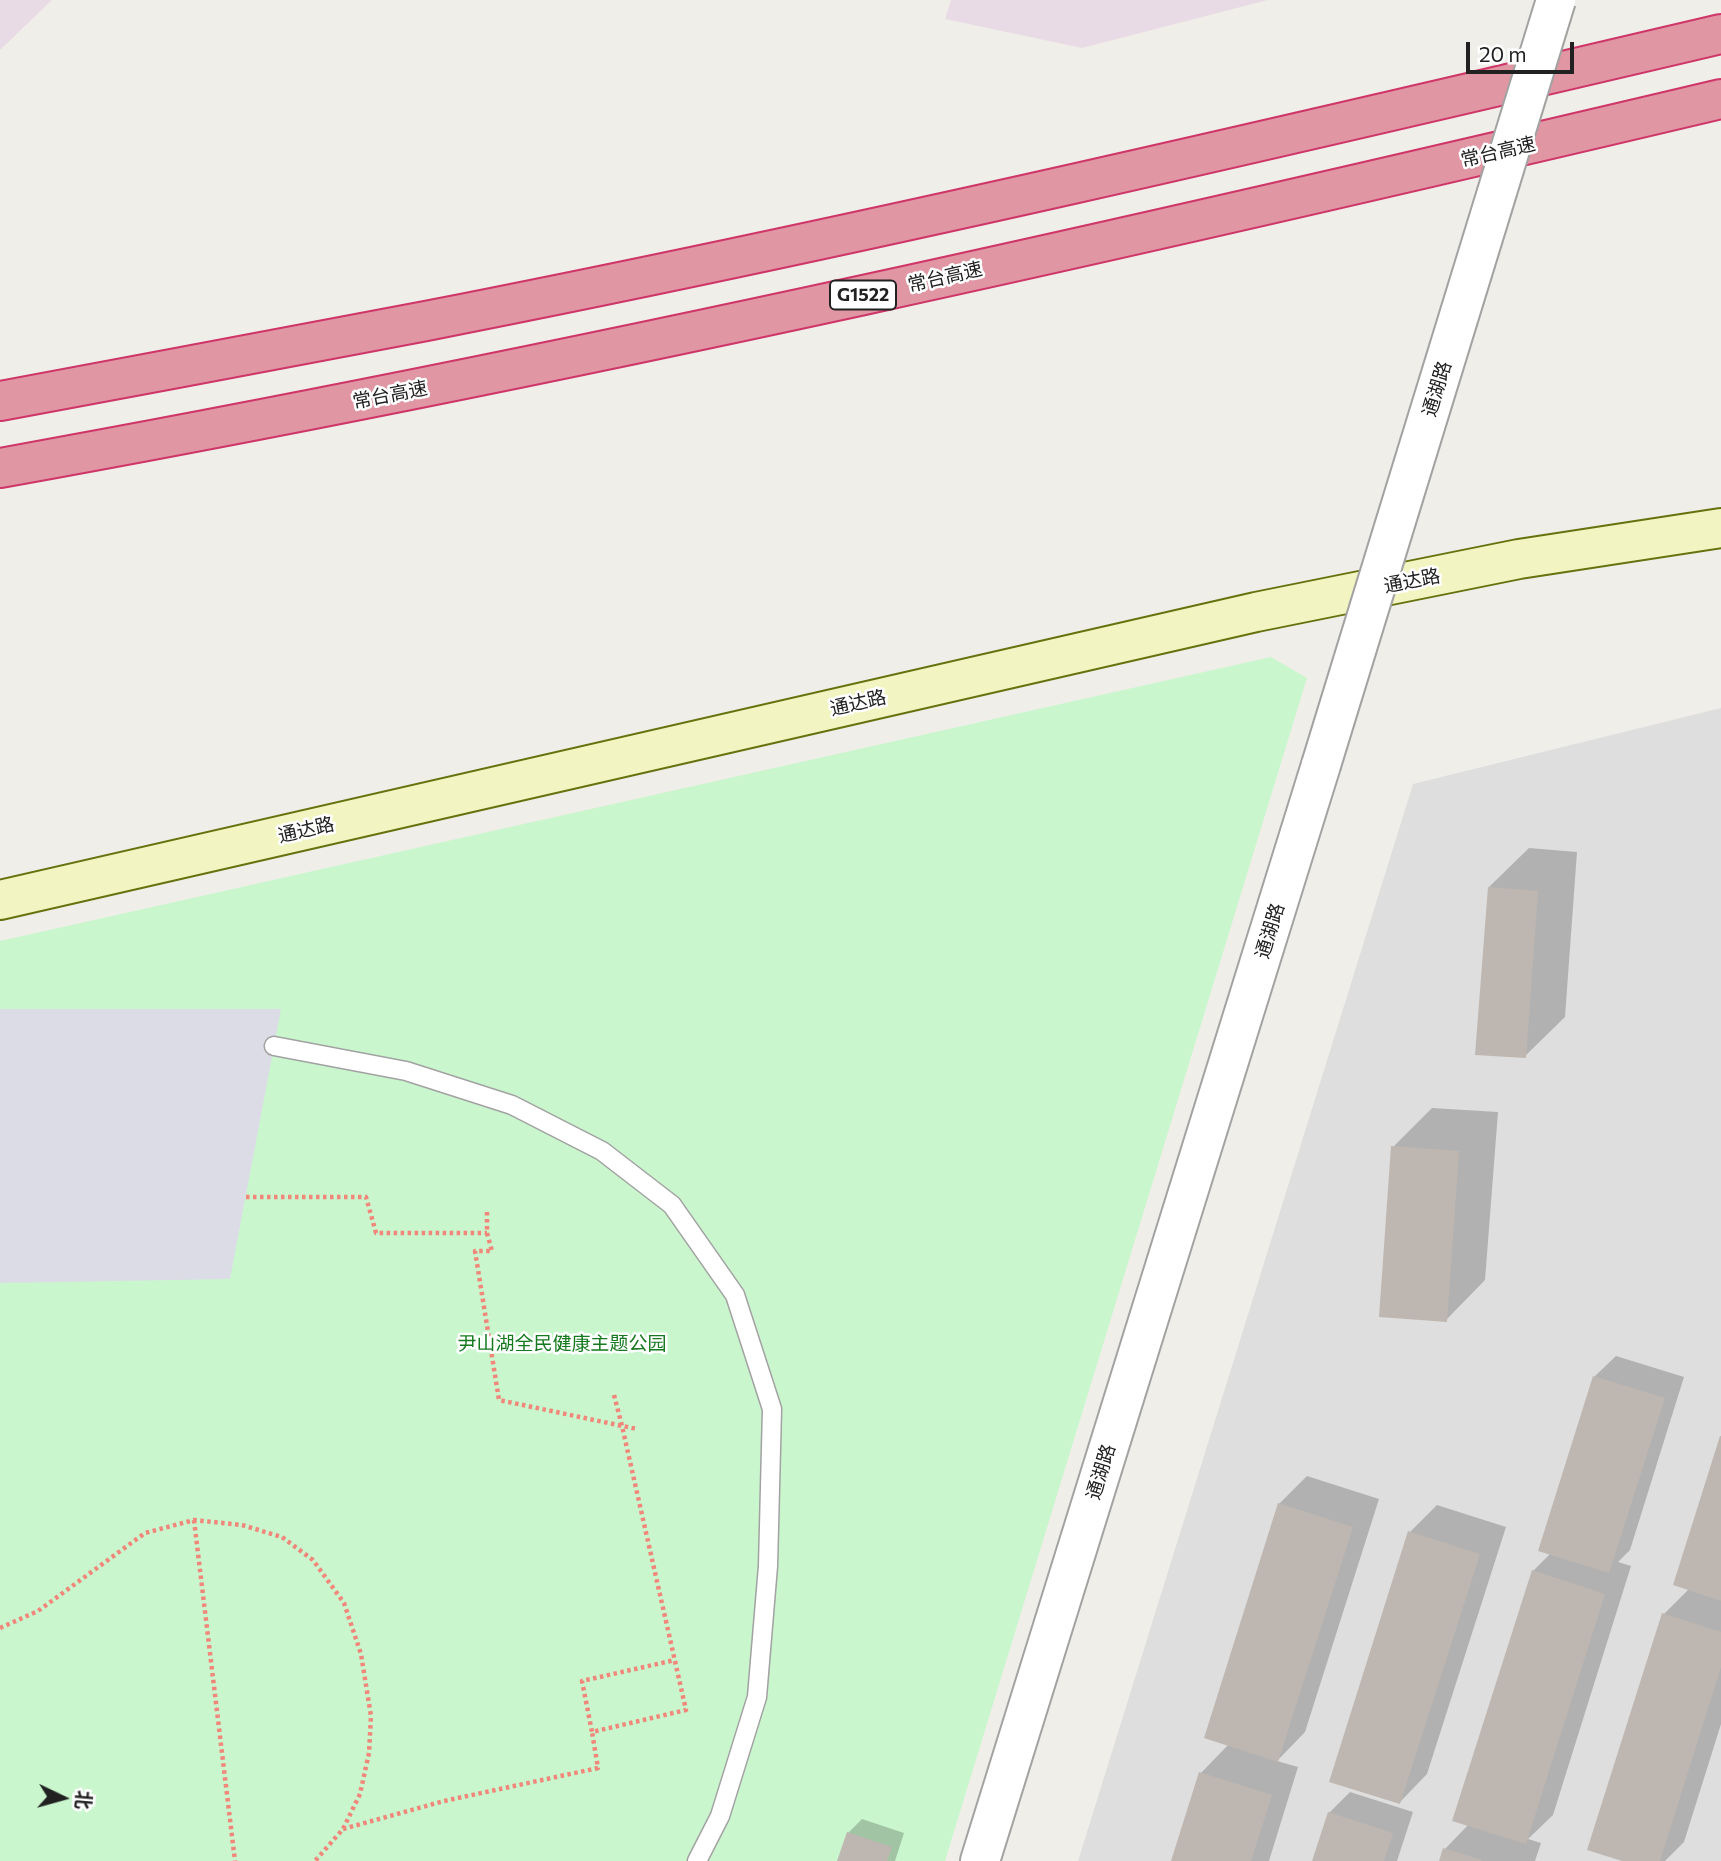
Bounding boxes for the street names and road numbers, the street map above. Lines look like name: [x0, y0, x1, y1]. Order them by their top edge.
street label: 常台高速: [1458, 132, 1538, 172]
street label: 常台高速: [905, 257, 985, 297]
road number: G1522: [830, 281, 896, 310]
street label: 通湖路: [1418, 358, 1456, 420]
street label: 常台高速: [351, 377, 429, 413]
street label: 通达路: [1382, 564, 1442, 598]
street label: 通达路: [828, 685, 888, 721]
street label: 通达路: [276, 812, 336, 848]
street label: 通湖路: [1251, 900, 1289, 962]
street label: 通湖路: [1082, 1441, 1120, 1503]

